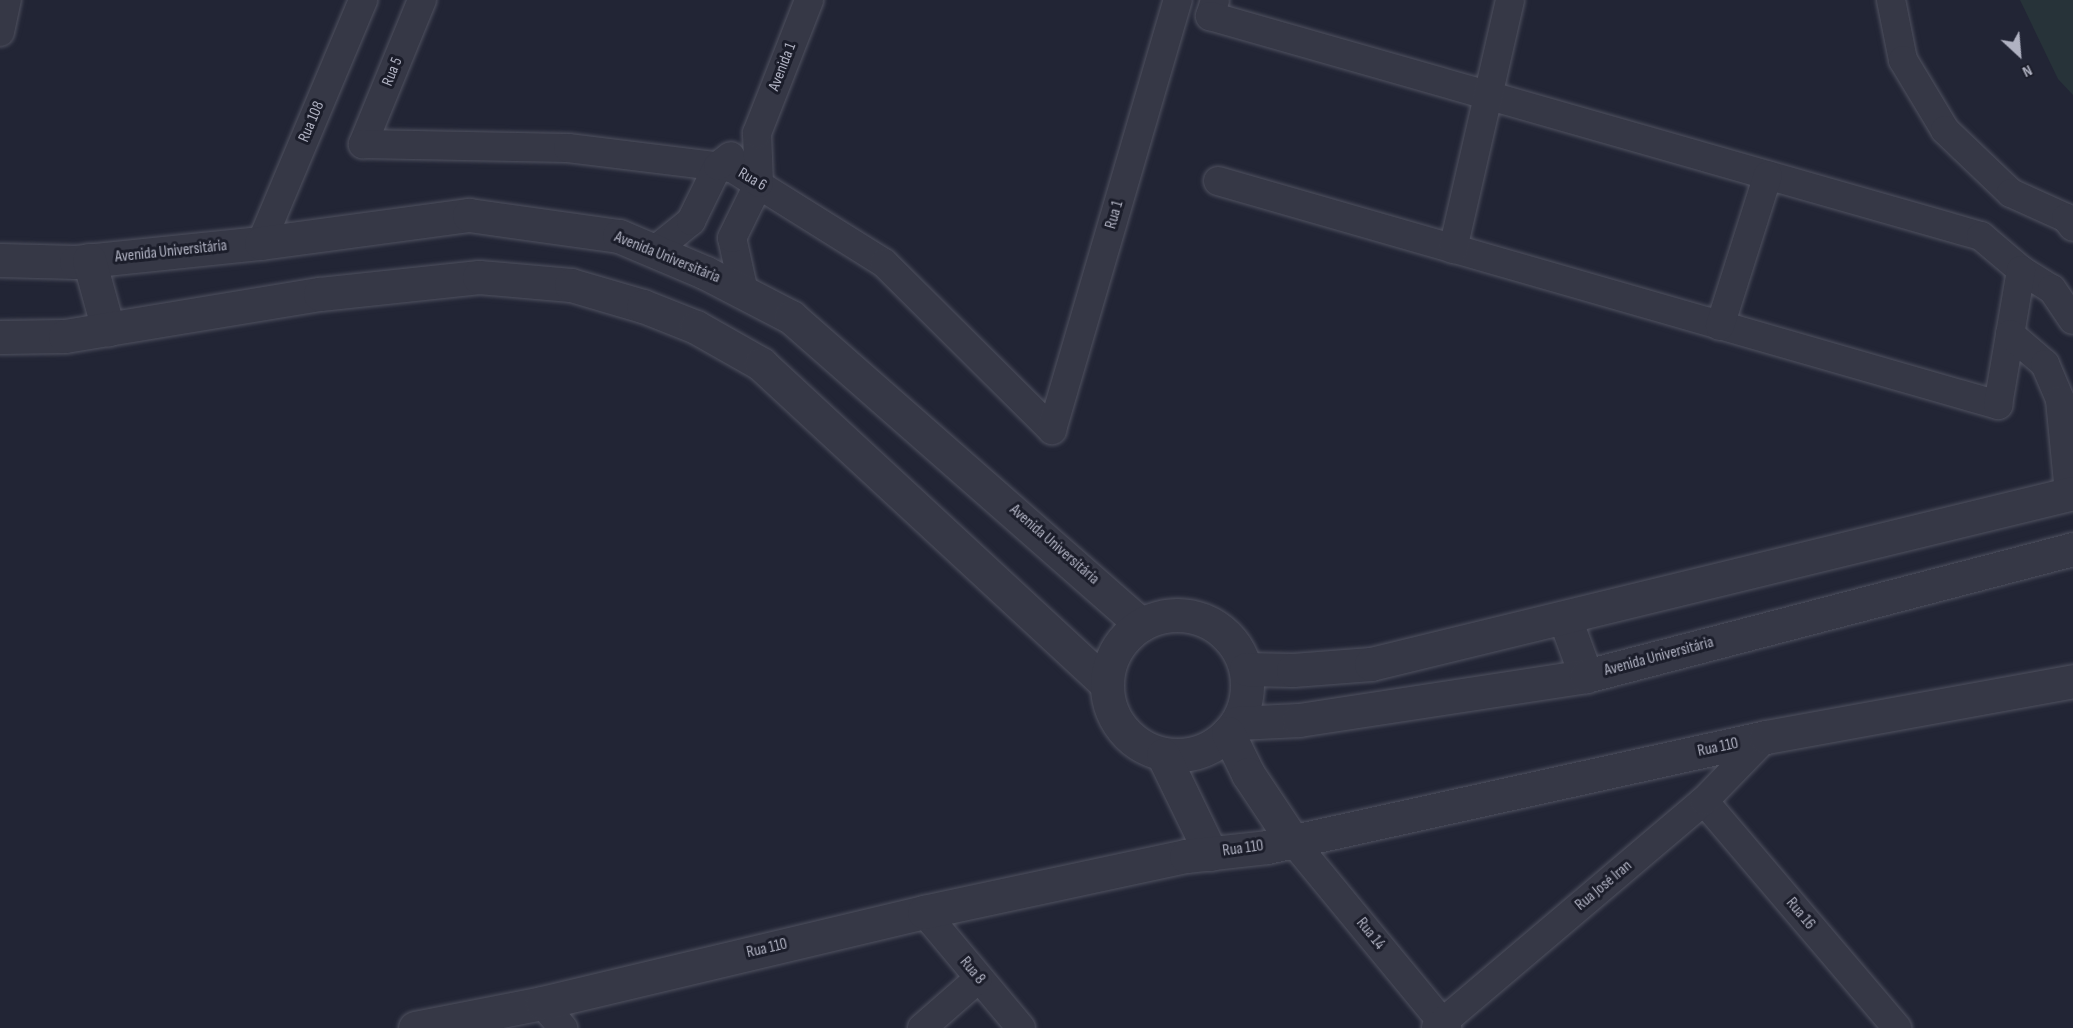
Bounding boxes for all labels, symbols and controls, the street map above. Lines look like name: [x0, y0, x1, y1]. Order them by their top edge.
north arrow: [1989, 24, 2049, 84]
street label: Avenida 1: [765, 40, 801, 94]
street label: Rua 5: [379, 55, 407, 89]
text: N: [2019, 60, 2035, 81]
street label: Rua 108: [295, 99, 329, 145]
street label: Rua 6: [734, 164, 770, 196]
street label: Rua 1: [1102, 199, 1128, 231]
street label: Avenida Universitária: [611, 228, 723, 288]
street label: Avenida Universitária: [114, 237, 228, 267]
street label: Avenida Universitária: [1005, 501, 1103, 589]
street label: Avenida Universitária: [1602, 633, 1716, 681]
street label: Rua 110: [1696, 734, 1740, 762]
street label: Rua 110: [1221, 837, 1265, 861]
street label: Rua José Iran: [1572, 857, 1636, 915]
street label: Rua 16: [1781, 894, 1819, 934]
street label: Rua 14: [1352, 914, 1388, 954]
street label: Rua 110: [745, 935, 789, 963]
street label: Rua 8: [955, 953, 989, 989]

